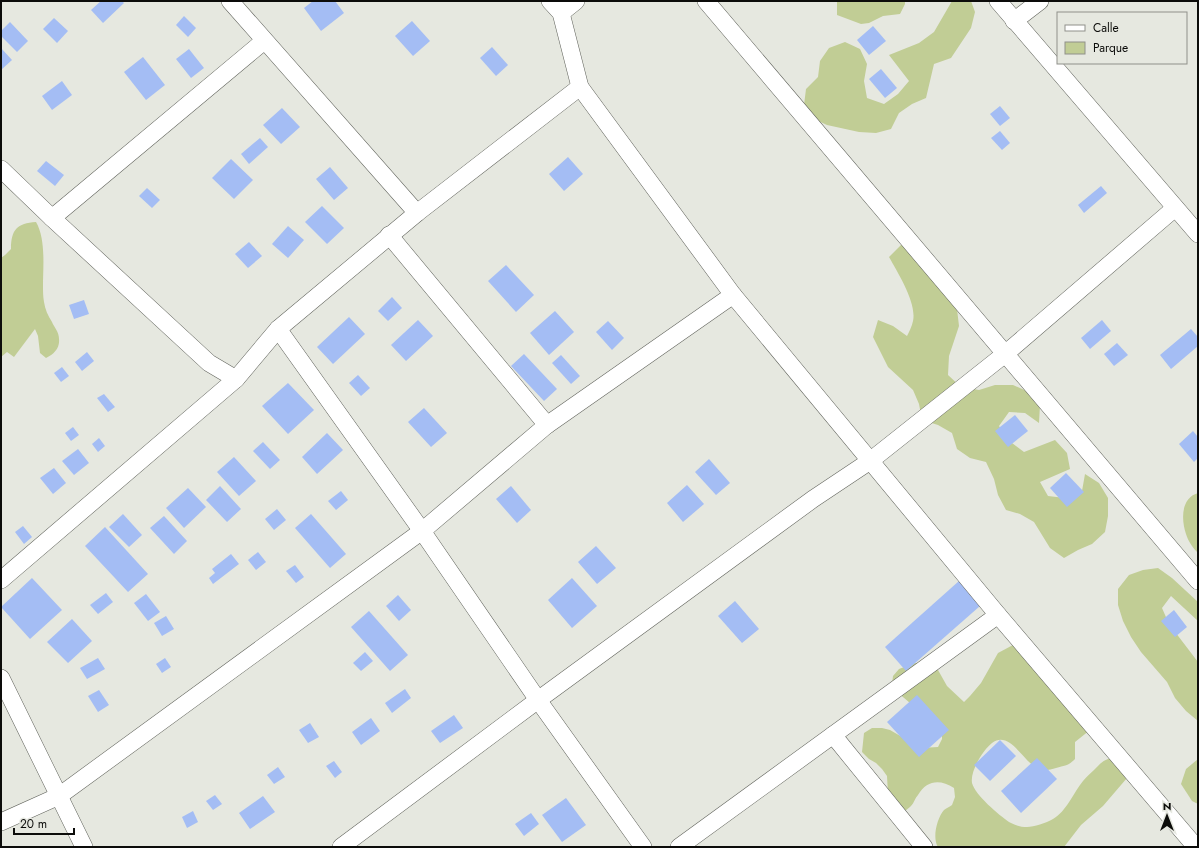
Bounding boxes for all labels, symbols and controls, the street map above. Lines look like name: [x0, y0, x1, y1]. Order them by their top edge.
legend: [1057, 12, 1187, 64]
text: Calle: [1093, 19, 1119, 37]
text: Parque: [1093, 39, 1128, 57]
north arrow: [1147, 796, 1187, 836]
text: N: [1163, 798, 1171, 814]
scale bar: [14, 810, 74, 836]
text: 20 m: [20, 815, 47, 833]

